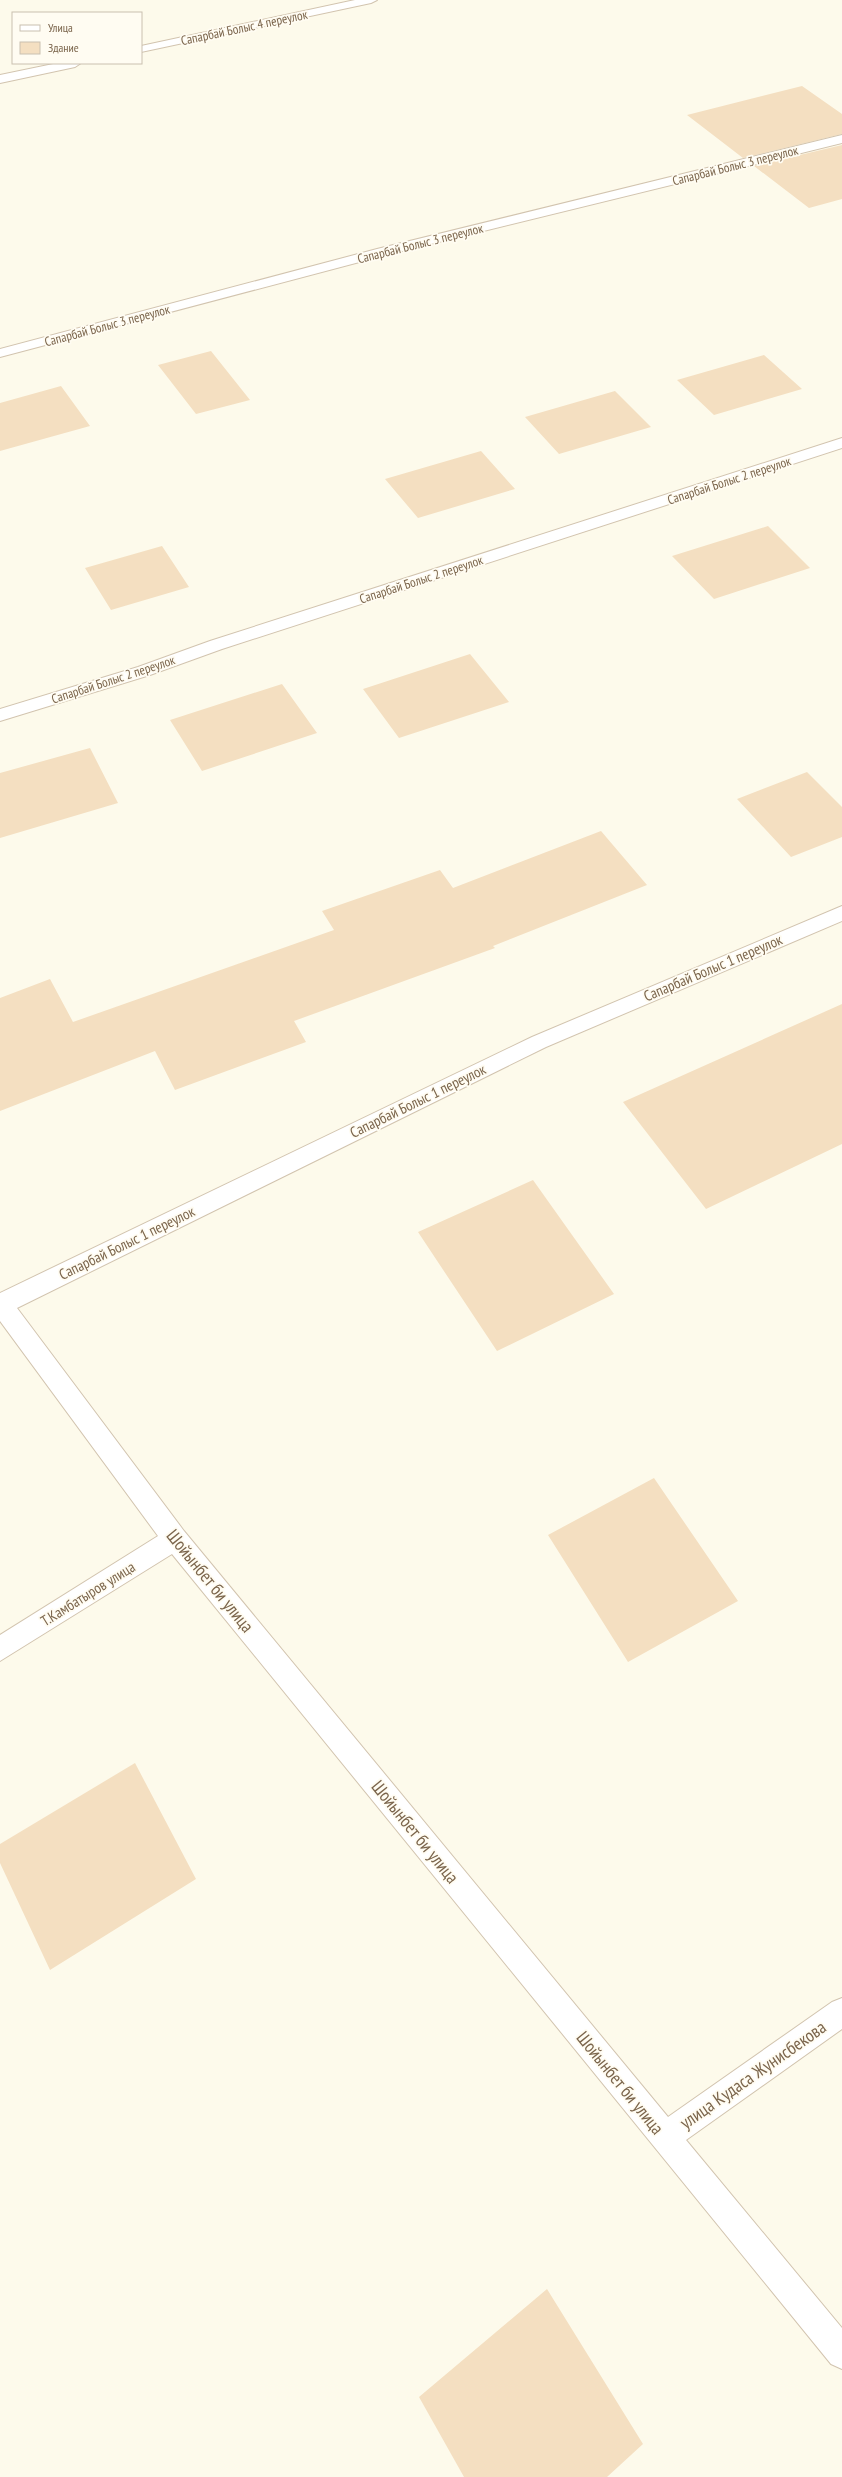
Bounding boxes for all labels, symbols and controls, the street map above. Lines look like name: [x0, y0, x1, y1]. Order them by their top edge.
street label: Сапарбай Болыс 4 переулок: [179, 6, 309, 49]
legend: [12, 12, 142, 64]
text: Улица: [48, 20, 73, 35]
text: Здание: [48, 40, 79, 55]
street label: Сапарбай Болыс 3 переулок: [670, 142, 800, 189]
street label: Сапарбай Болыс 3 переулок: [355, 220, 485, 267]
street label: Сапарбай Болыс 3 переулок: [43, 301, 172, 350]
street label: Сапарбай Болыс 2 переулок: [665, 452, 793, 508]
street label: Сапарбай Болыс 2 переулок: [357, 551, 485, 607]
street label: Сапарбай Болыс 2 переулок: [49, 651, 177, 707]
street label: Сапарбай Болыс 1 переулок: [641, 930, 785, 1005]
street label: Сапарбай Болыс 1 переулок: [347, 1059, 489, 1142]
street label: Сапарбай Болыс 1 переулок: [56, 1201, 198, 1284]
street label: Шойынбет би улица: [162, 1524, 259, 1637]
street label: Т.Камбатыров улица: [37, 1557, 138, 1630]
street label: Шойынбет би улица: [367, 1775, 464, 1888]
street label: улица Кудаса Жунисбекова: [675, 2015, 830, 2134]
street label: Шойынбет би улица: [572, 2026, 669, 2139]

